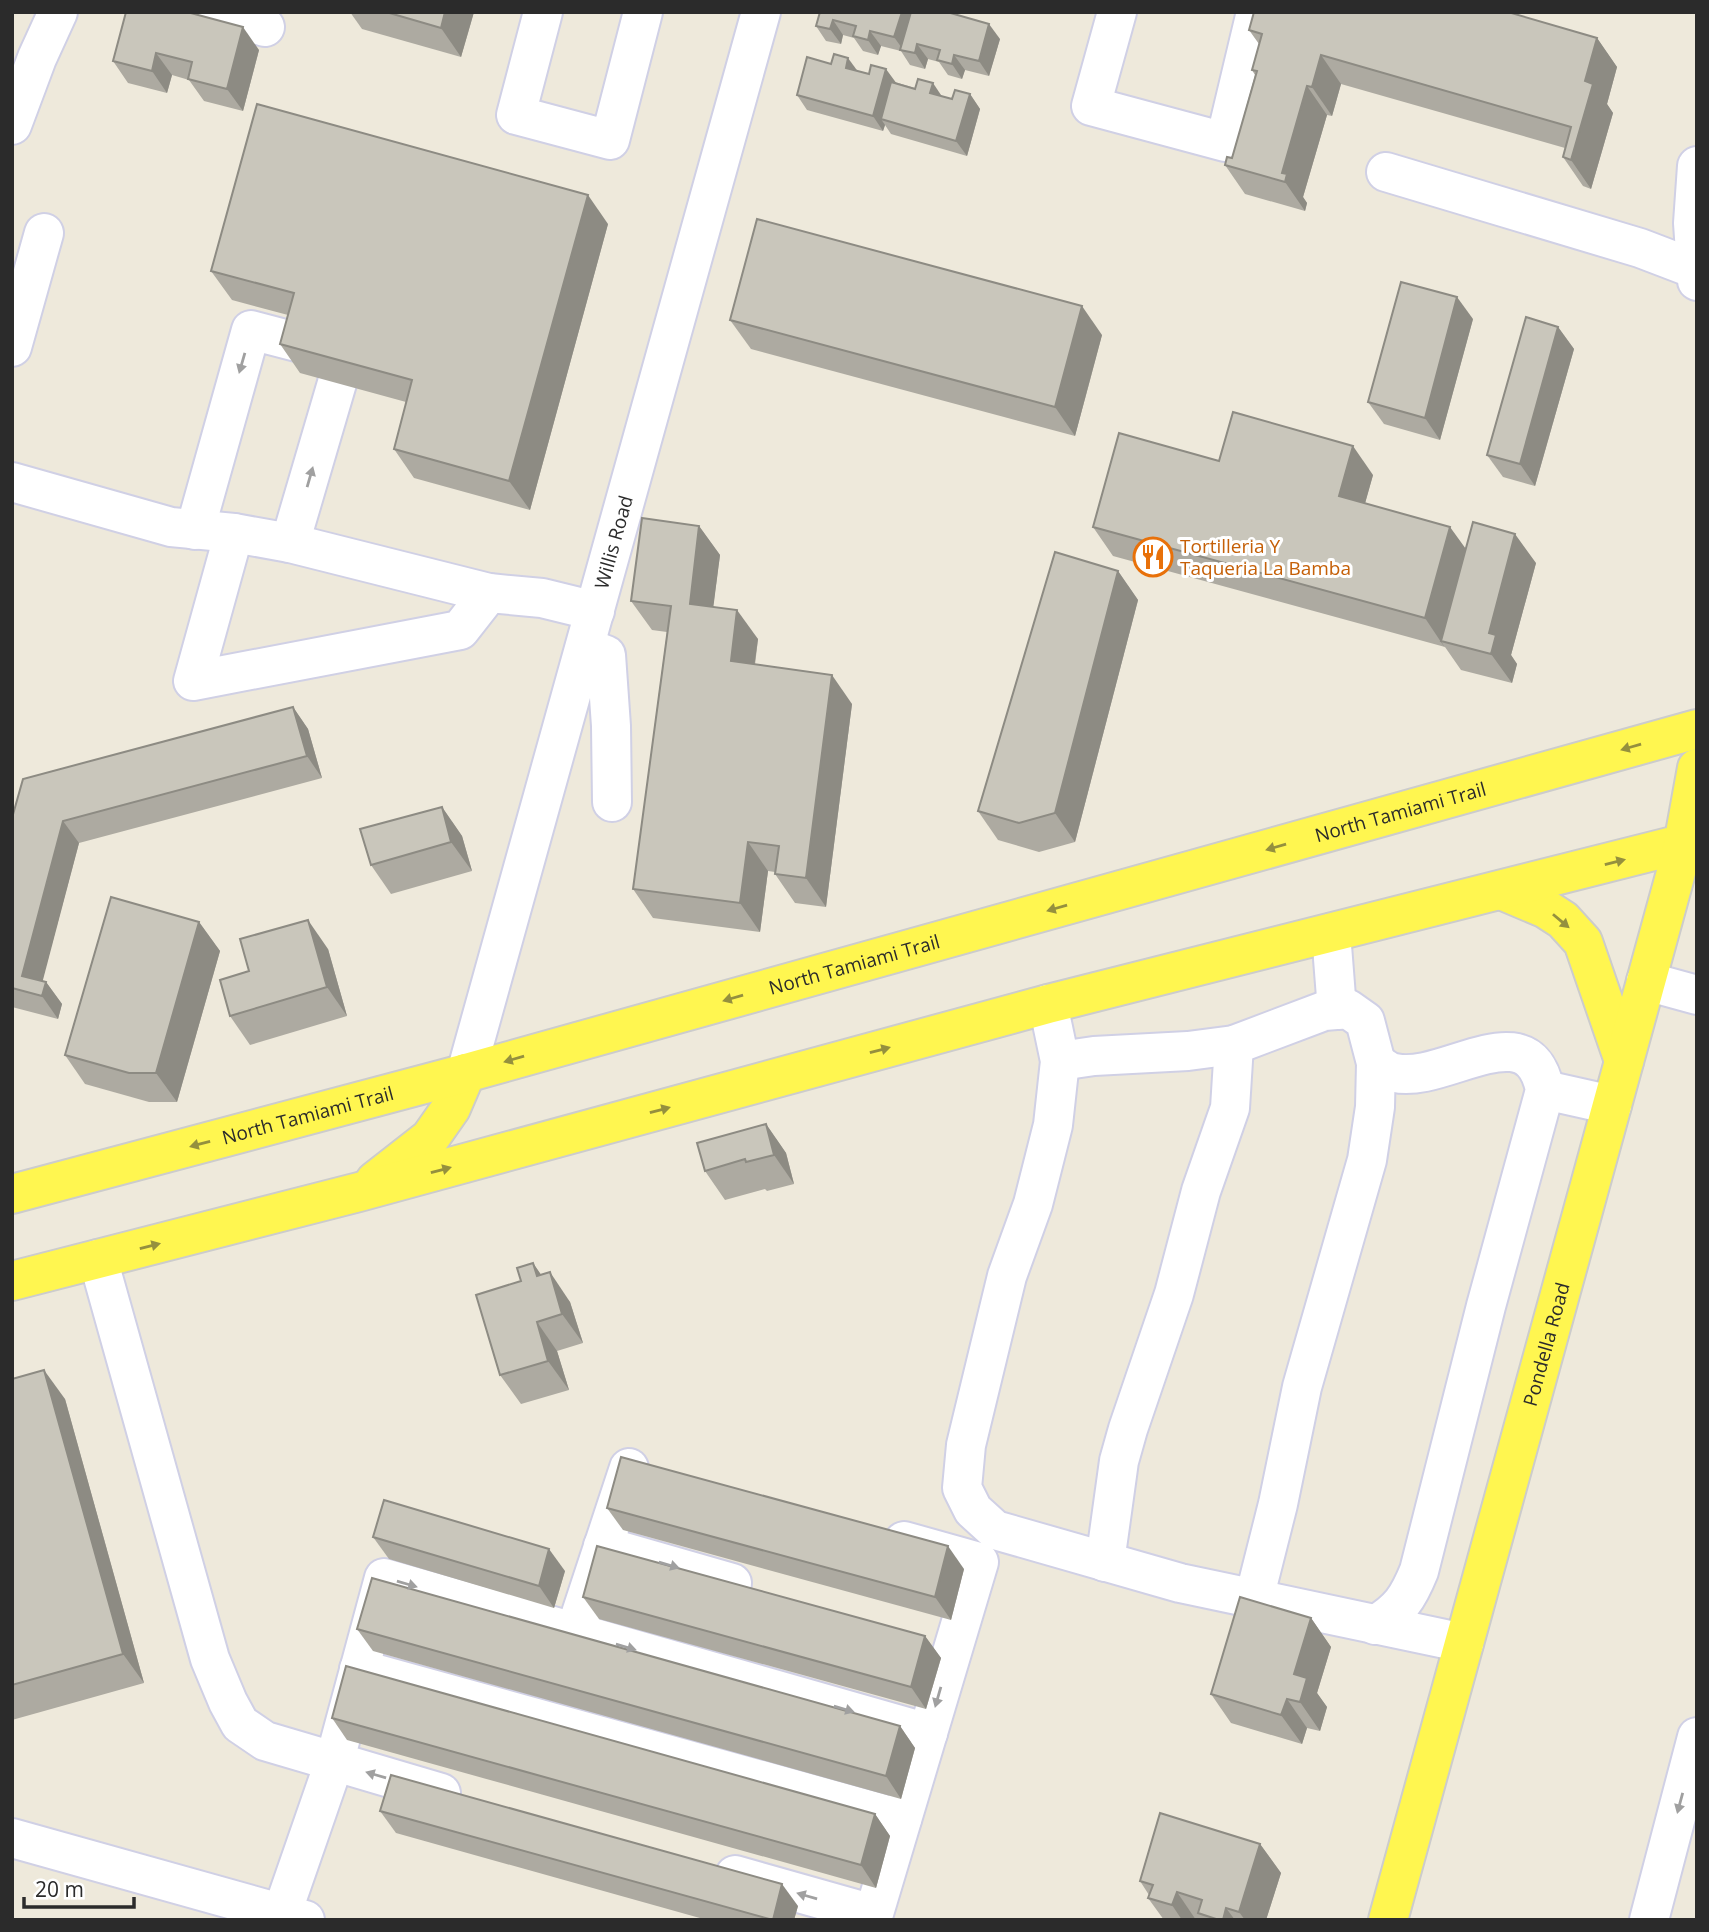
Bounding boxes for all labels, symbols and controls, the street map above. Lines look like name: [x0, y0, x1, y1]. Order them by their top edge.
one-way arrow: [236, 353, 246, 374]
one-way arrow: [305, 466, 315, 487]
street label: Willis Road: [588, 492, 639, 592]
place label: Tortilleria Y Taqueria La Bamba: [1180, 533, 1351, 581]
restaurant icon: Tortilleria Y Taqueria La Bamba: [1132, 536, 1174, 578]
one-way arrow: [1620, 743, 1641, 753]
street label: North Tamiami Trail: [1312, 776, 1489, 848]
one-way arrow: [1265, 842, 1286, 852]
one-way arrow: [1604, 856, 1626, 867]
one-way arrow: [1046, 903, 1067, 913]
one-way arrow: [1552, 913, 1570, 928]
street label: North Tamiami Trail: [766, 928, 943, 1001]
one-way arrow: [722, 993, 744, 1004]
one-way arrow: [869, 1044, 891, 1055]
one-way arrow: [504, 1055, 525, 1065]
street label: North Tamiami Trail: [219, 1080, 396, 1150]
one-way arrow: [650, 1104, 672, 1115]
one-way arrow: [189, 1139, 211, 1150]
one-way arrow: [430, 1164, 452, 1175]
one-way arrow: [139, 1240, 160, 1250]
street label: Pondella Road: [1517, 1280, 1576, 1409]
one-way arrow: [659, 1561, 680, 1571]
one-way arrow: [397, 1580, 418, 1590]
one-way arrow: [615, 1642, 636, 1652]
one-way arrow: [933, 1687, 943, 1708]
one-way arrow: [834, 1705, 855, 1715]
one-way arrow: [365, 1769, 387, 1780]
one-way arrow: [1674, 1793, 1684, 1814]
scale bar: [24, 1866, 135, 1910]
text: 20 m: [35, 1875, 84, 1903]
one-way arrow: [797, 1890, 818, 1900]

